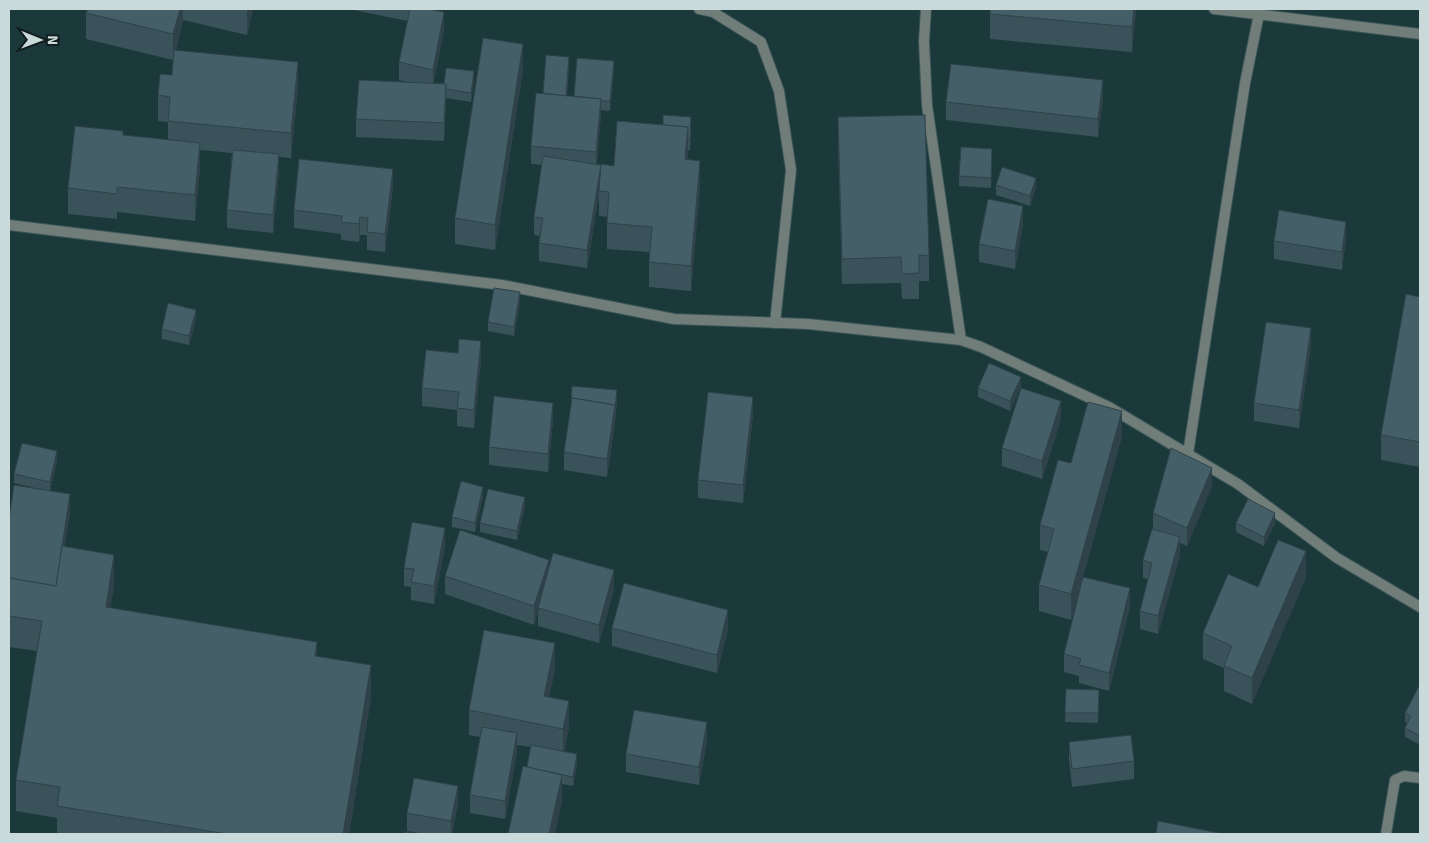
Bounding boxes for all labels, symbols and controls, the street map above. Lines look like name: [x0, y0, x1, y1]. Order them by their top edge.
north arrow: [15, 15, 65, 65]
text: N: [44, 35, 61, 45]

